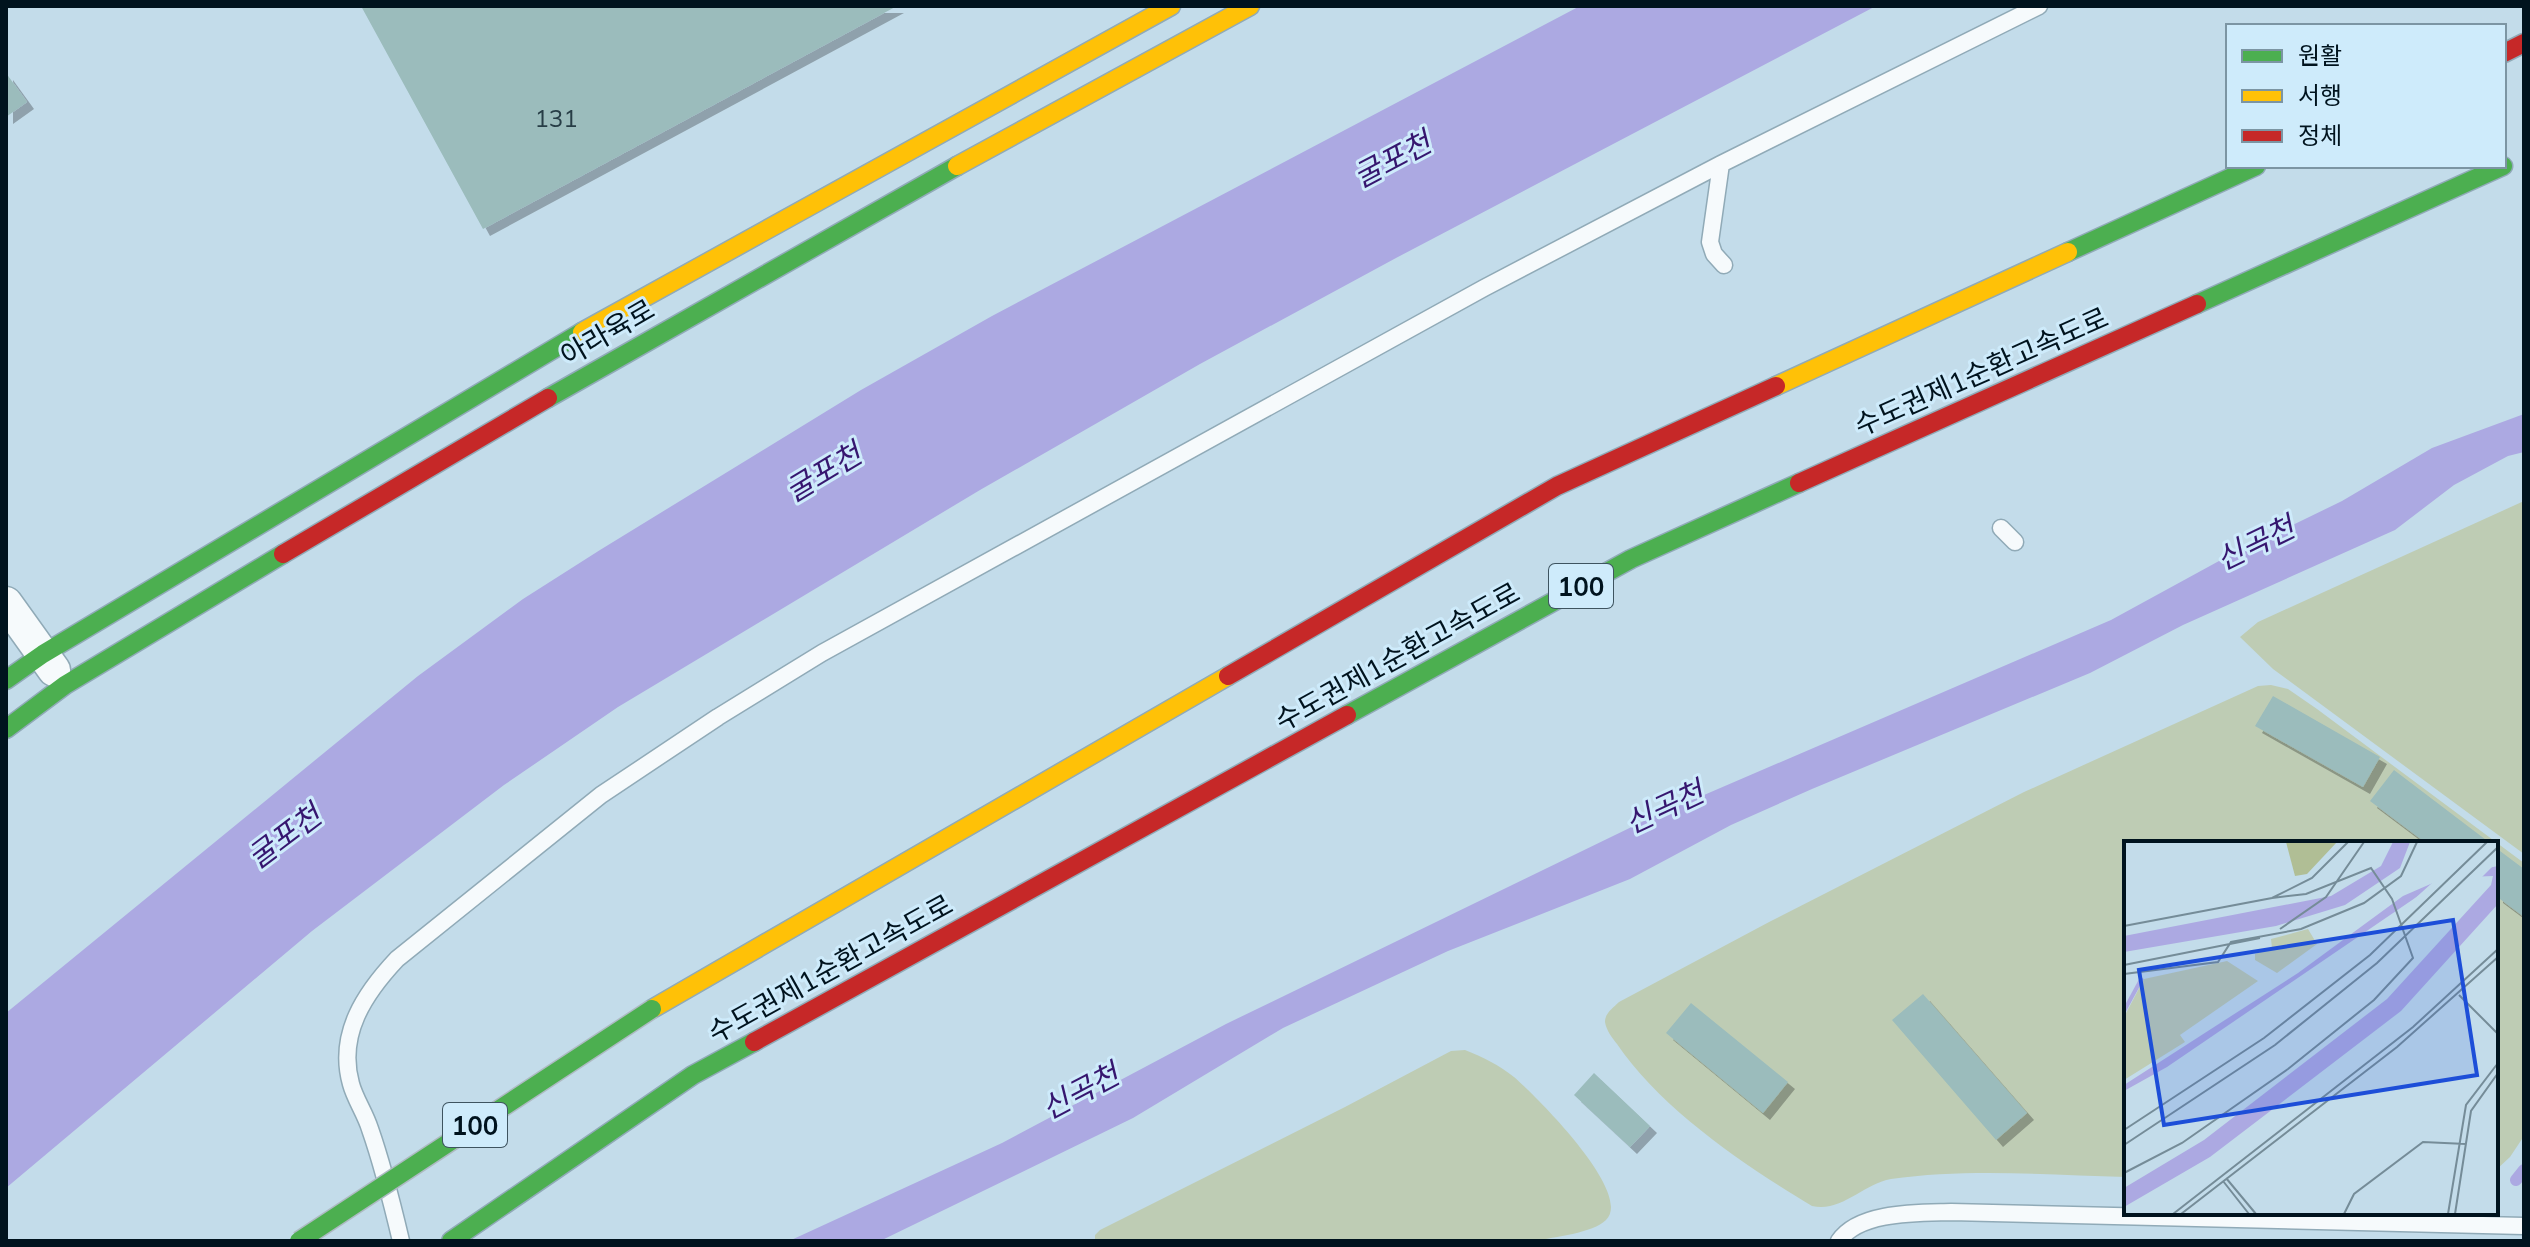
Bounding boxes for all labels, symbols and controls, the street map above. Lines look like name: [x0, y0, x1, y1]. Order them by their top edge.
legend: [2226, 24, 2506, 168]
text: 원활: [2298, 40, 2342, 70]
text: 서행: [2298, 80, 2342, 110]
house number: 131: [534, 103, 578, 133]
text: 정체: [2298, 120, 2342, 150]
water label: 굴포천: [1347, 121, 1440, 195]
street label: 아라육로: [554, 291, 660, 373]
street label: 수도권제1순환고속도로: [1849, 299, 2113, 443]
water label: 굴포천: [778, 433, 871, 510]
water label: 신곡천: [2209, 506, 2304, 578]
road number: 100: [1549, 564, 1613, 608]
street label: 수도권제1순환고속도로: [1269, 574, 1525, 738]
water label: 신곡천: [1618, 771, 1713, 842]
water label: 굴포천: [239, 794, 331, 876]
inset map: [2124, 841, 2498, 1215]
street label: 수도권제1순환고속도로: [702, 886, 958, 1050]
water label: 신곡천: [1035, 1053, 1128, 1127]
road number: 100: [443, 1103, 507, 1147]

